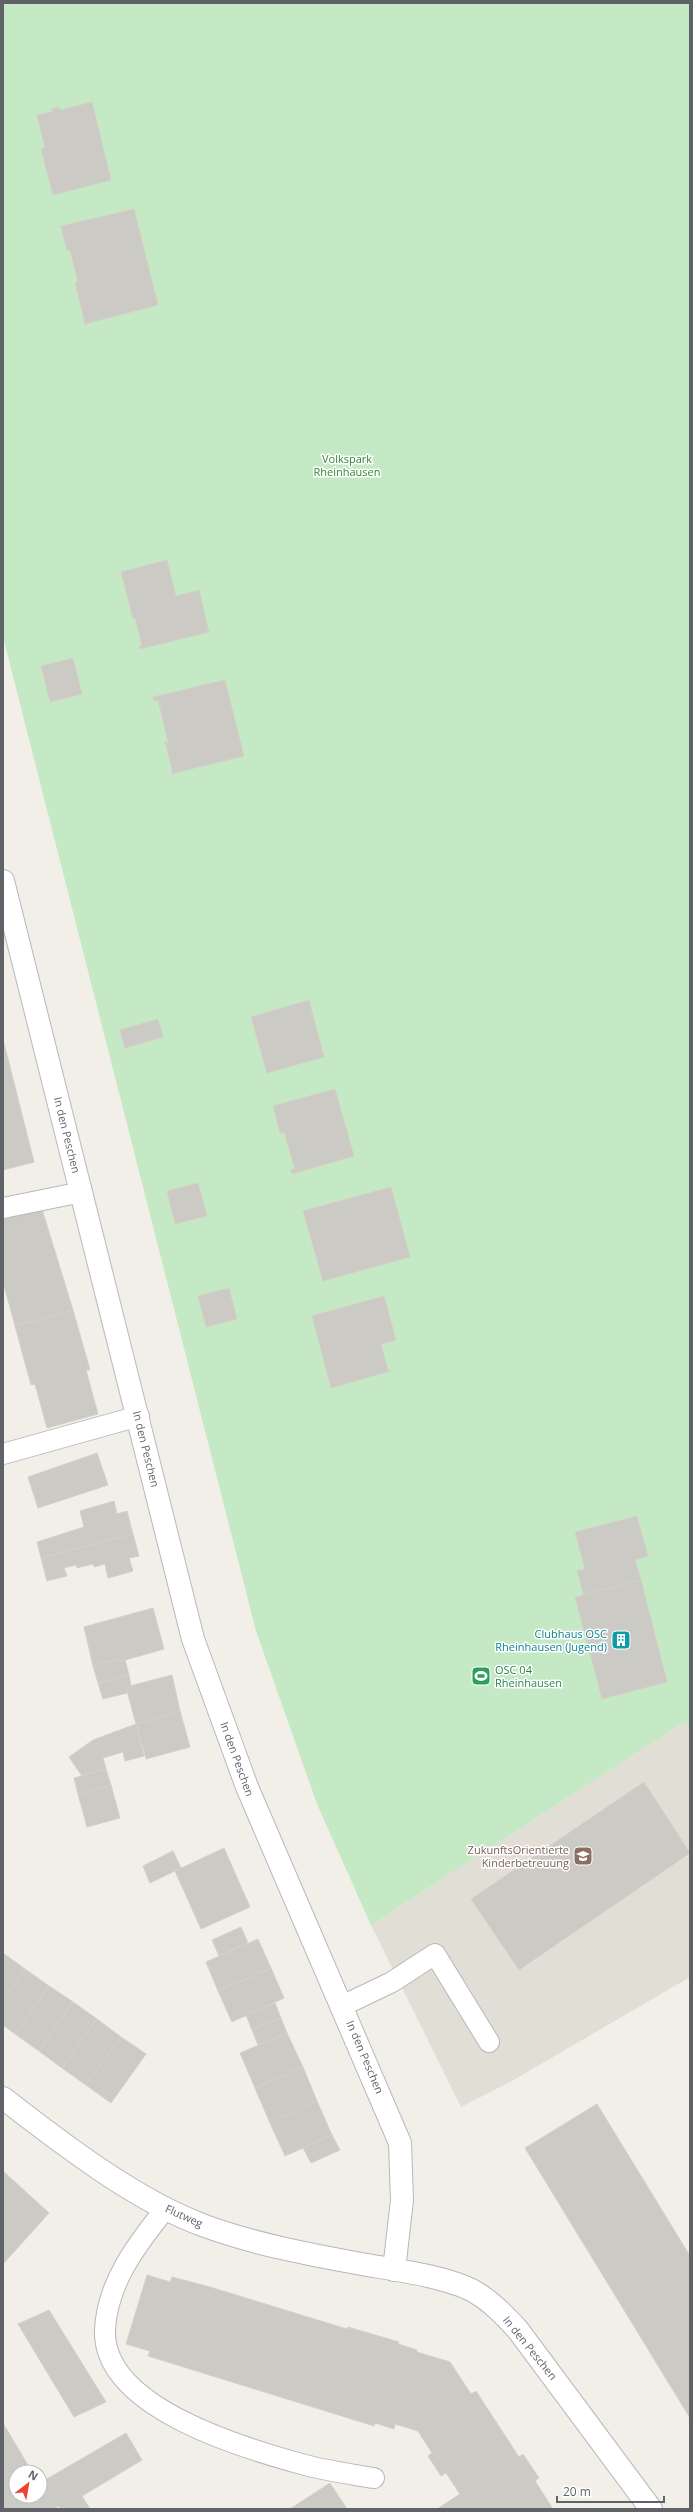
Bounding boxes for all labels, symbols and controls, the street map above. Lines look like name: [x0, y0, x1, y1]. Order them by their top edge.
park label: Volkspark Rheinhausen: [313, 451, 381, 479]
street label: In den Peschen: [51, 1095, 84, 1175]
street label: In den Peschen: [130, 1409, 163, 1489]
place label: Clubhaus OSC Rheinhausen (Jugend): [495, 1626, 607, 1654]
building icon: Clubhaus OSC Rheinhausen (Jugend): [610, 1629, 632, 1651]
place label: OSC 04 Rheinhausen: [495, 1662, 562, 1690]
sports icon: OSC 04 Rheinhausen: [470, 1665, 492, 1687]
street label: In den Peschen: [217, 1720, 258, 1798]
place label: ZukunftsOrientierte Kinderbetreuung: [468, 1842, 569, 1870]
school or university icon: ZukunftsOrientierte Kinderbetreuung: [572, 1845, 594, 1867]
street label: In den Peschen: [343, 2018, 388, 2096]
street label: Flutweg: [163, 2201, 205, 2230]
street label: In den Peschen: [500, 2313, 561, 2383]
north arrow: [8, 2464, 48, 2504]
text: N: [26, 2466, 41, 2484]
scale bar: [557, 2478, 664, 2504]
text: 20 m: [563, 2483, 591, 2500]

